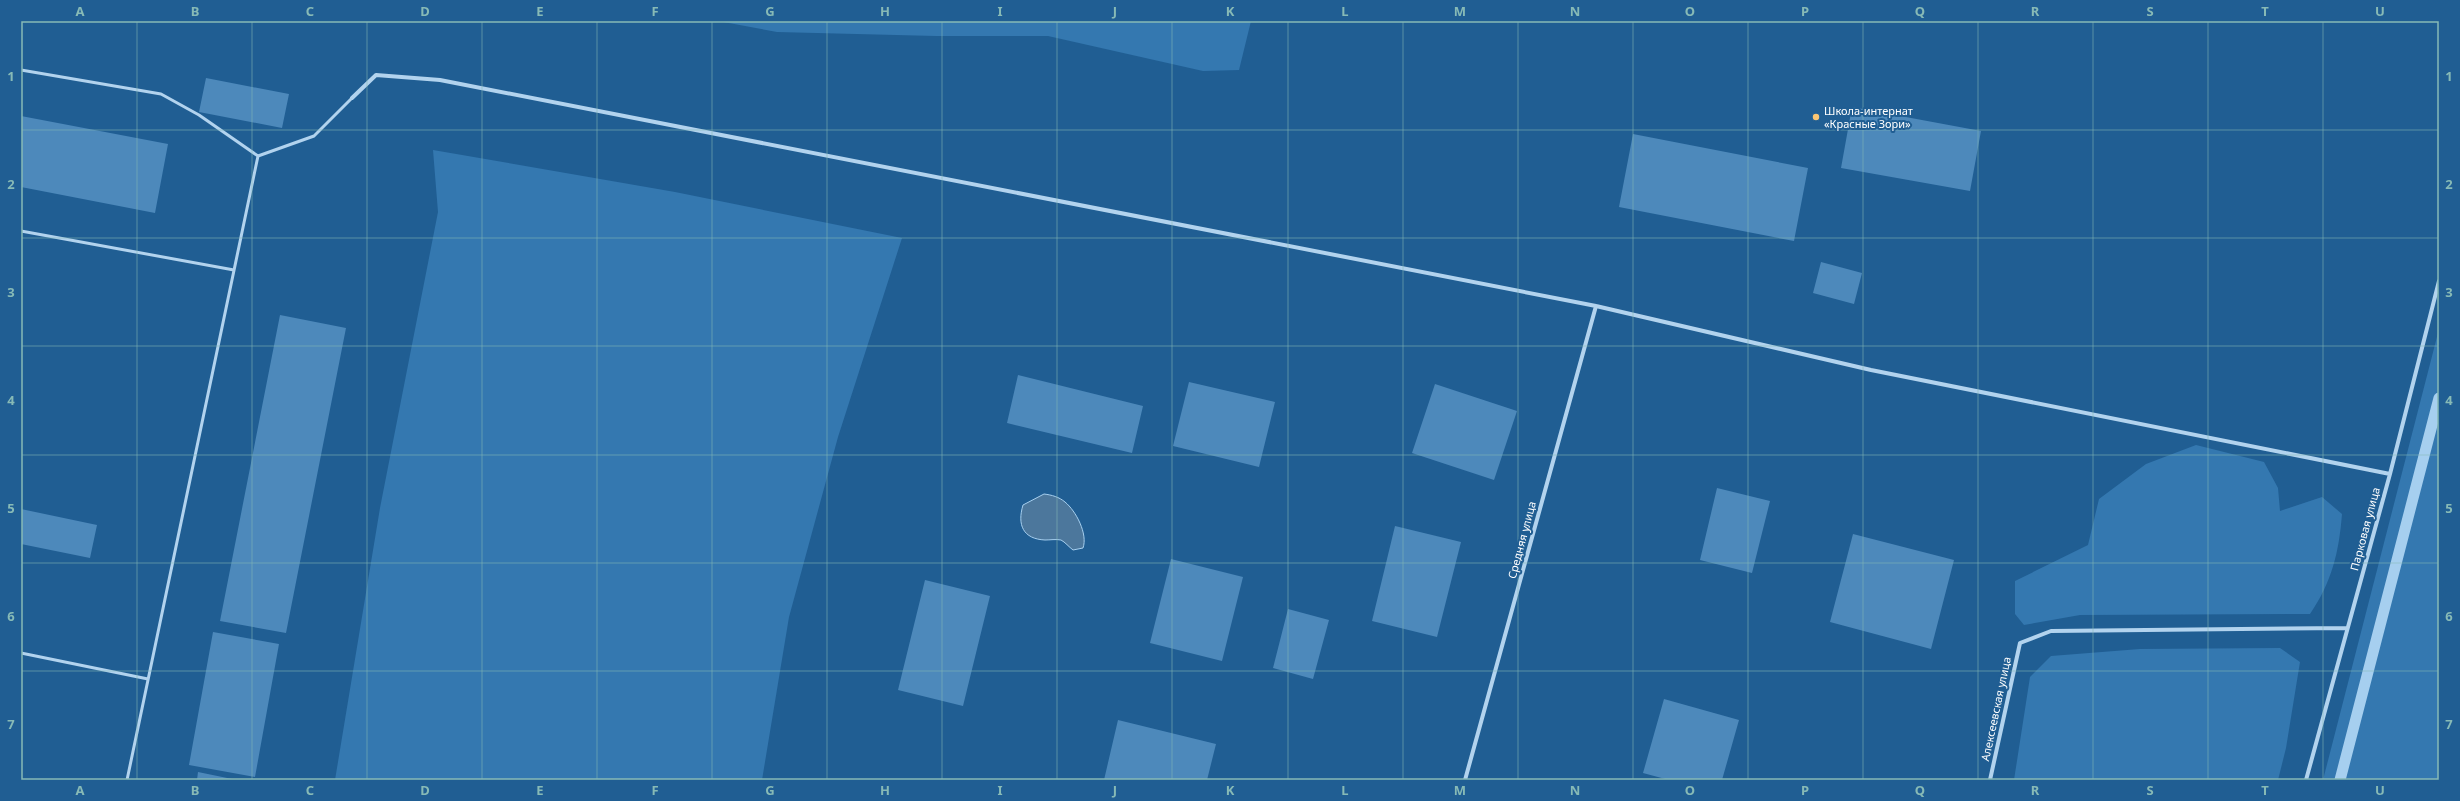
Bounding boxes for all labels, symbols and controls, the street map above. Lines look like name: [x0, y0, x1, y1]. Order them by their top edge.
text: A: [76, 2, 85, 20]
text: B: [191, 2, 199, 20]
text: C: [306, 2, 314, 20]
text: D: [420, 2, 430, 20]
text: E: [536, 2, 544, 20]
text: F: [651, 2, 659, 20]
text: G: [765, 2, 775, 20]
text: H: [880, 2, 890, 20]
text: I: [997, 2, 1003, 20]
text: J: [1112, 2, 1117, 20]
text: K: [1226, 2, 1235, 20]
text: L: [1341, 2, 1349, 20]
text: M: [1454, 2, 1466, 20]
text: N: [1570, 2, 1580, 20]
text: O: [1685, 2, 1695, 20]
text: P: [1801, 2, 1809, 20]
text: Q: [1915, 2, 1925, 20]
text: R: [2031, 2, 2040, 20]
text: S: [2146, 2, 2154, 20]
text: T: [2261, 2, 2269, 20]
text: U: [2375, 2, 2385, 20]
text: 1: [7, 67, 15, 85]
text: 1: [2445, 67, 2453, 85]
place label: Школа-интернат «Красные Зори»: [1824, 103, 1913, 131]
marker: Школа-интернат «Красные Зори»: [1811, 112, 1821, 122]
text: 2: [7, 175, 15, 193]
text: 2: [2445, 175, 2453, 193]
text: 3: [7, 283, 15, 301]
text: 3: [2445, 283, 2453, 301]
text: 4: [7, 391, 15, 409]
text: 4: [2445, 391, 2453, 409]
street label: Парковая улица: [2346, 486, 2383, 572]
text: 5: [7, 499, 15, 517]
street label: Средняя улица: [1504, 499, 1539, 580]
text: 5: [2445, 499, 2453, 517]
text: 6: [7, 607, 15, 625]
text: 6: [2445, 607, 2453, 625]
street label: Алексеевская улица: [1977, 655, 2014, 762]
text: 7: [7, 715, 15, 733]
text: 7: [2445, 715, 2453, 733]
text: A: [76, 781, 85, 799]
text: B: [191, 781, 199, 799]
text: C: [306, 781, 314, 799]
text: D: [420, 781, 430, 799]
text: E: [536, 781, 544, 799]
text: F: [651, 781, 659, 799]
text: G: [765, 781, 775, 799]
text: H: [880, 781, 890, 799]
text: I: [997, 781, 1003, 799]
text: J: [1112, 781, 1117, 799]
text: K: [1226, 781, 1235, 799]
text: L: [1341, 781, 1349, 799]
text: M: [1454, 781, 1466, 799]
text: N: [1570, 781, 1580, 799]
text: O: [1685, 781, 1695, 799]
text: P: [1801, 781, 1809, 799]
text: Q: [1915, 781, 1925, 799]
text: R: [2031, 781, 2040, 799]
text: S: [2146, 781, 2154, 799]
text: T: [2261, 781, 2269, 799]
text: U: [2375, 781, 2385, 799]

